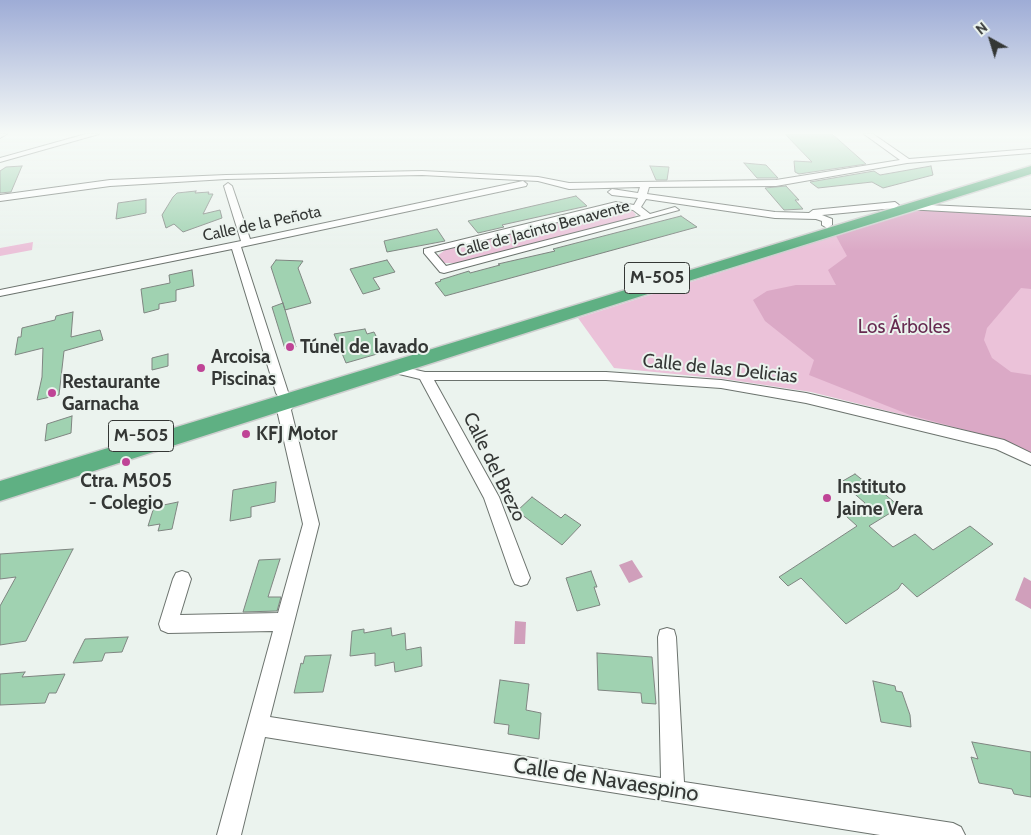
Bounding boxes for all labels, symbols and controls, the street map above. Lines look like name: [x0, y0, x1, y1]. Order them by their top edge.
north arrow: [966, 15, 1016, 65]
text: N: [972, 18, 991, 38]
street label: Calle de Jacinto Benavente: [454, 197, 632, 261]
street label: Calle de la Peñota: [201, 202, 323, 246]
road number: M-505: [624, 262, 690, 294]
park label: Los Árboles: [858, 316, 950, 338]
place label: Túnel de lavado: [300, 336, 429, 358]
marker: Túnel de lavado: [284, 341, 296, 353]
place label: Arcoisa Piscinas: [211, 346, 276, 390]
street label: Calle de las Delicias: [641, 350, 799, 388]
marker: Arcoisa Piscinas: [195, 362, 207, 374]
place label: Restaurante Garnacha: [62, 371, 160, 415]
marker: Restaurante Garnacha: [46, 387, 58, 399]
street label: Calle del Brezo: [458, 409, 530, 525]
road number: M-505: [108, 421, 174, 452]
place label: KFJ Motor: [256, 423, 337, 445]
marker: KFJ Motor: [240, 428, 252, 440]
marker: Ctra. M505 - Colegio: [120, 456, 132, 468]
place label: Ctra. M505 - Colegio: [80, 470, 172, 514]
place label: Instituto Jaime Vera: [837, 476, 923, 520]
marker: Instituto Jaime Vera: [821, 492, 833, 504]
street label: Calle de Navaespino: [511, 752, 701, 808]

